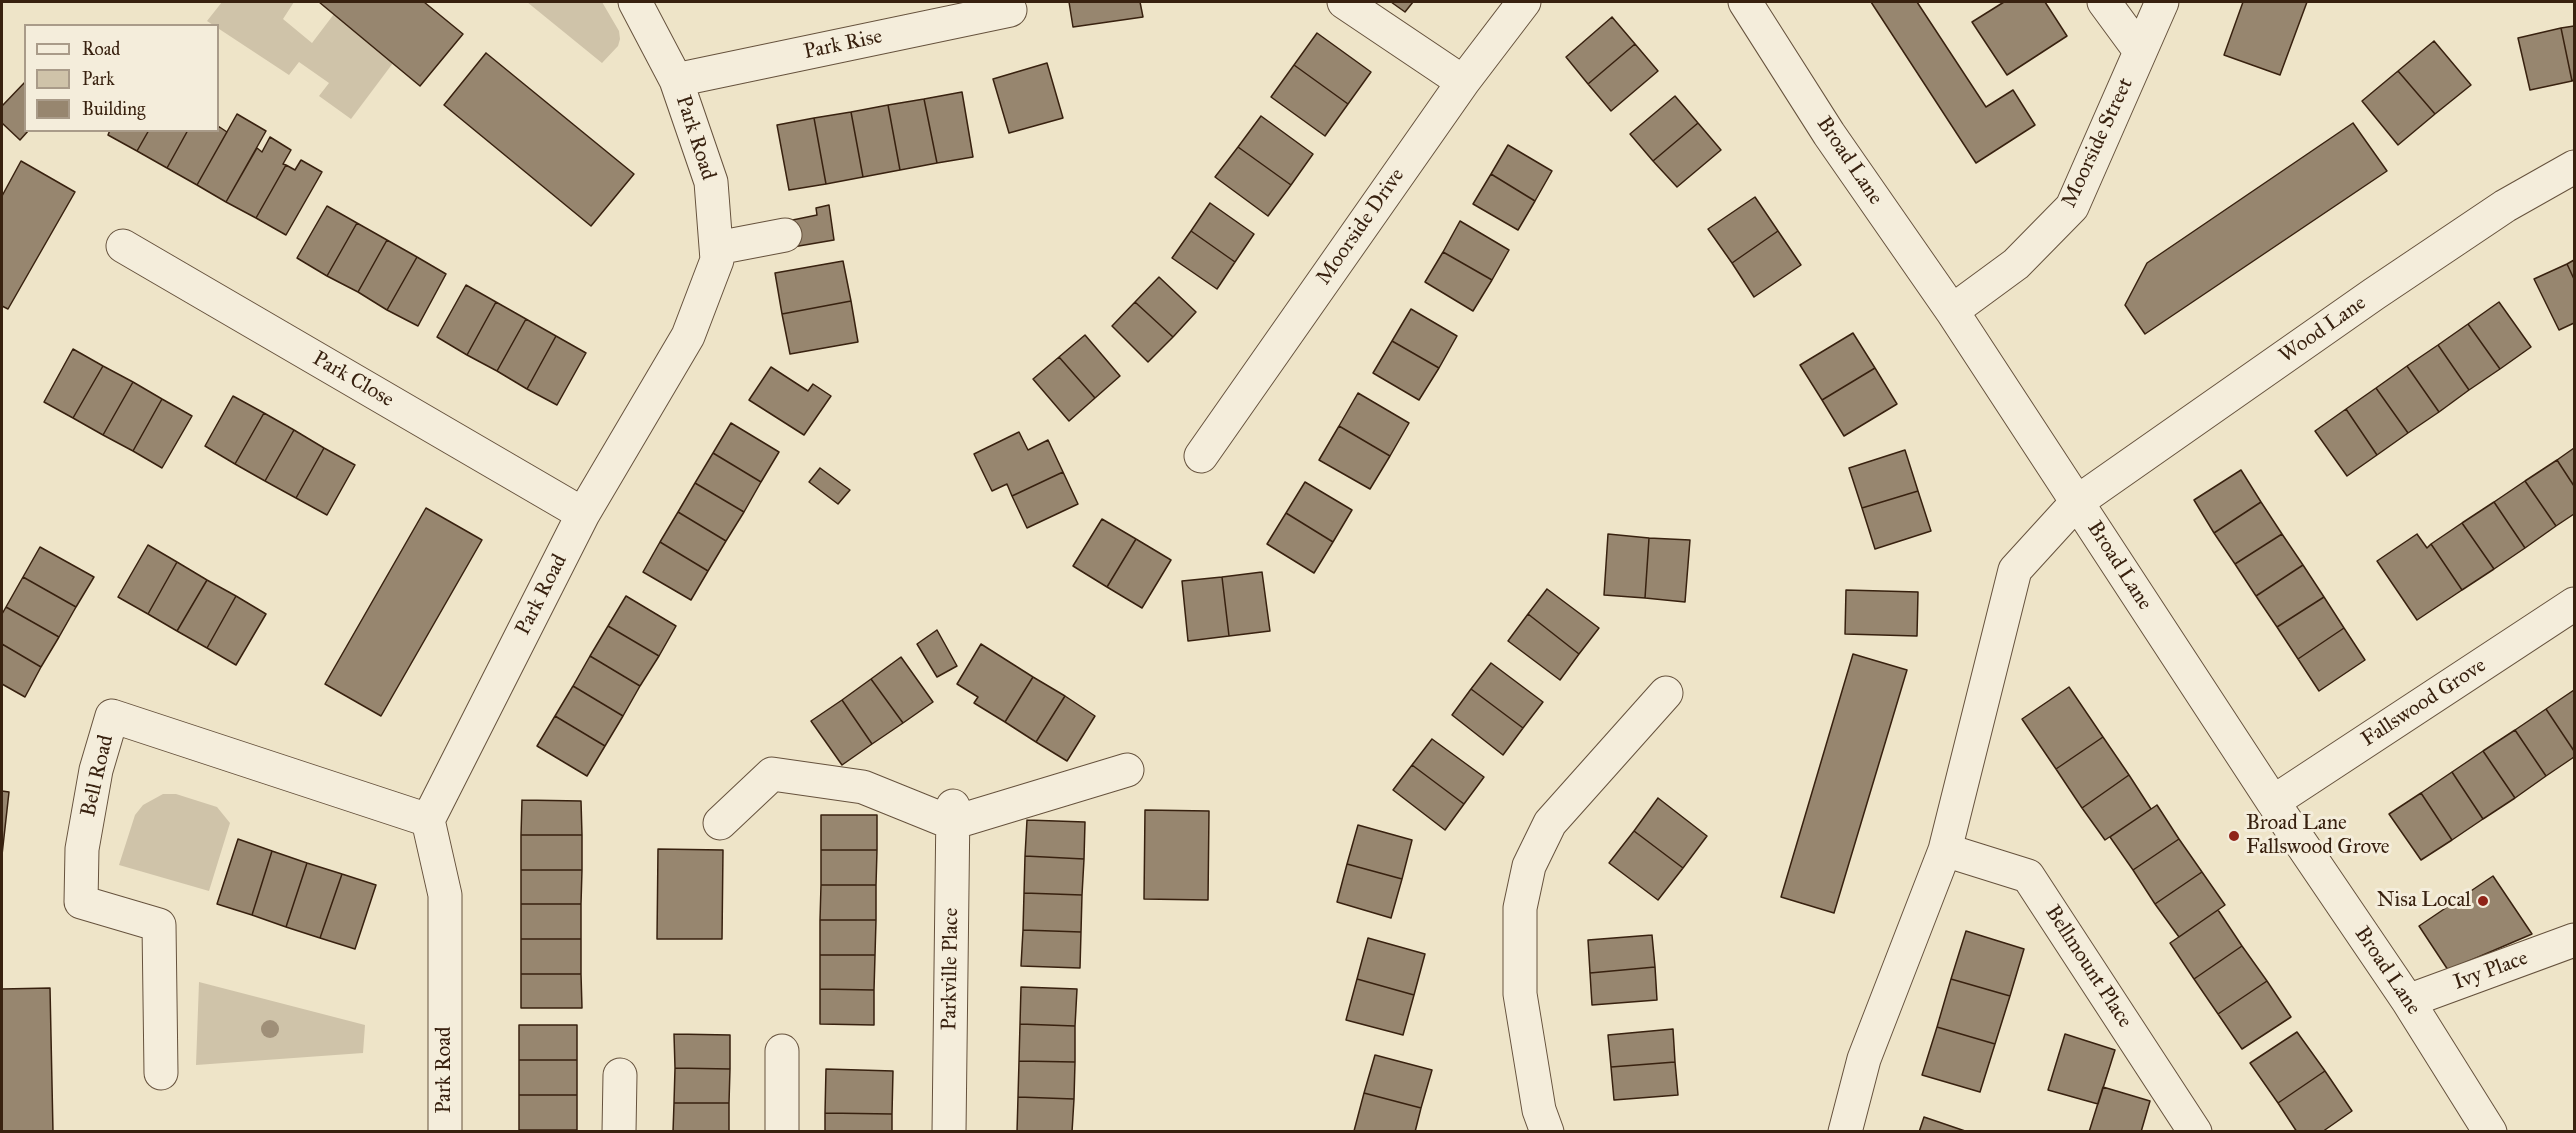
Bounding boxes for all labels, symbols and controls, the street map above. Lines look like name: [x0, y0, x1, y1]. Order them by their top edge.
legend: [24, 24, 219, 132]
street label: Park Rise: [802, 24, 884, 66]
text: Road: [82, 38, 120, 60]
text: Park: [82, 68, 115, 90]
street label: Moorside Street: [2057, 74, 2139, 212]
street label: Park Road: [670, 93, 720, 183]
text: Building: [82, 98, 145, 120]
street label: Broad Lane: [1810, 112, 1888, 210]
street label: Moorside Drive: [1312, 164, 1410, 290]
street label: Wood Lane: [2275, 291, 2371, 369]
street label: Park Close: [308, 347, 398, 413]
street label: Broad Lane: [2081, 517, 2157, 615]
street label: Park Road: [511, 550, 573, 640]
street label: Fallswood Grove: [2357, 653, 2491, 753]
street label: Bell Road: [76, 733, 120, 819]
place label: Broad Lane Fallswood Grove: [2246, 811, 2390, 861]
marker: Broad Lane Fallswood Grove: [2227, 829, 2241, 843]
place label: Nisa Local: [2377, 888, 2471, 914]
marker: Nisa Local: [2476, 894, 2490, 908]
street label: Bellmount Place: [2039, 901, 2137, 1033]
street label: Parkville Place: [937, 907, 965, 1031]
street label: Broad Lane: [2348, 922, 2426, 1020]
street label: Ivy Place: [2450, 946, 2532, 996]
street label: Park Road: [432, 1026, 458, 1114]

